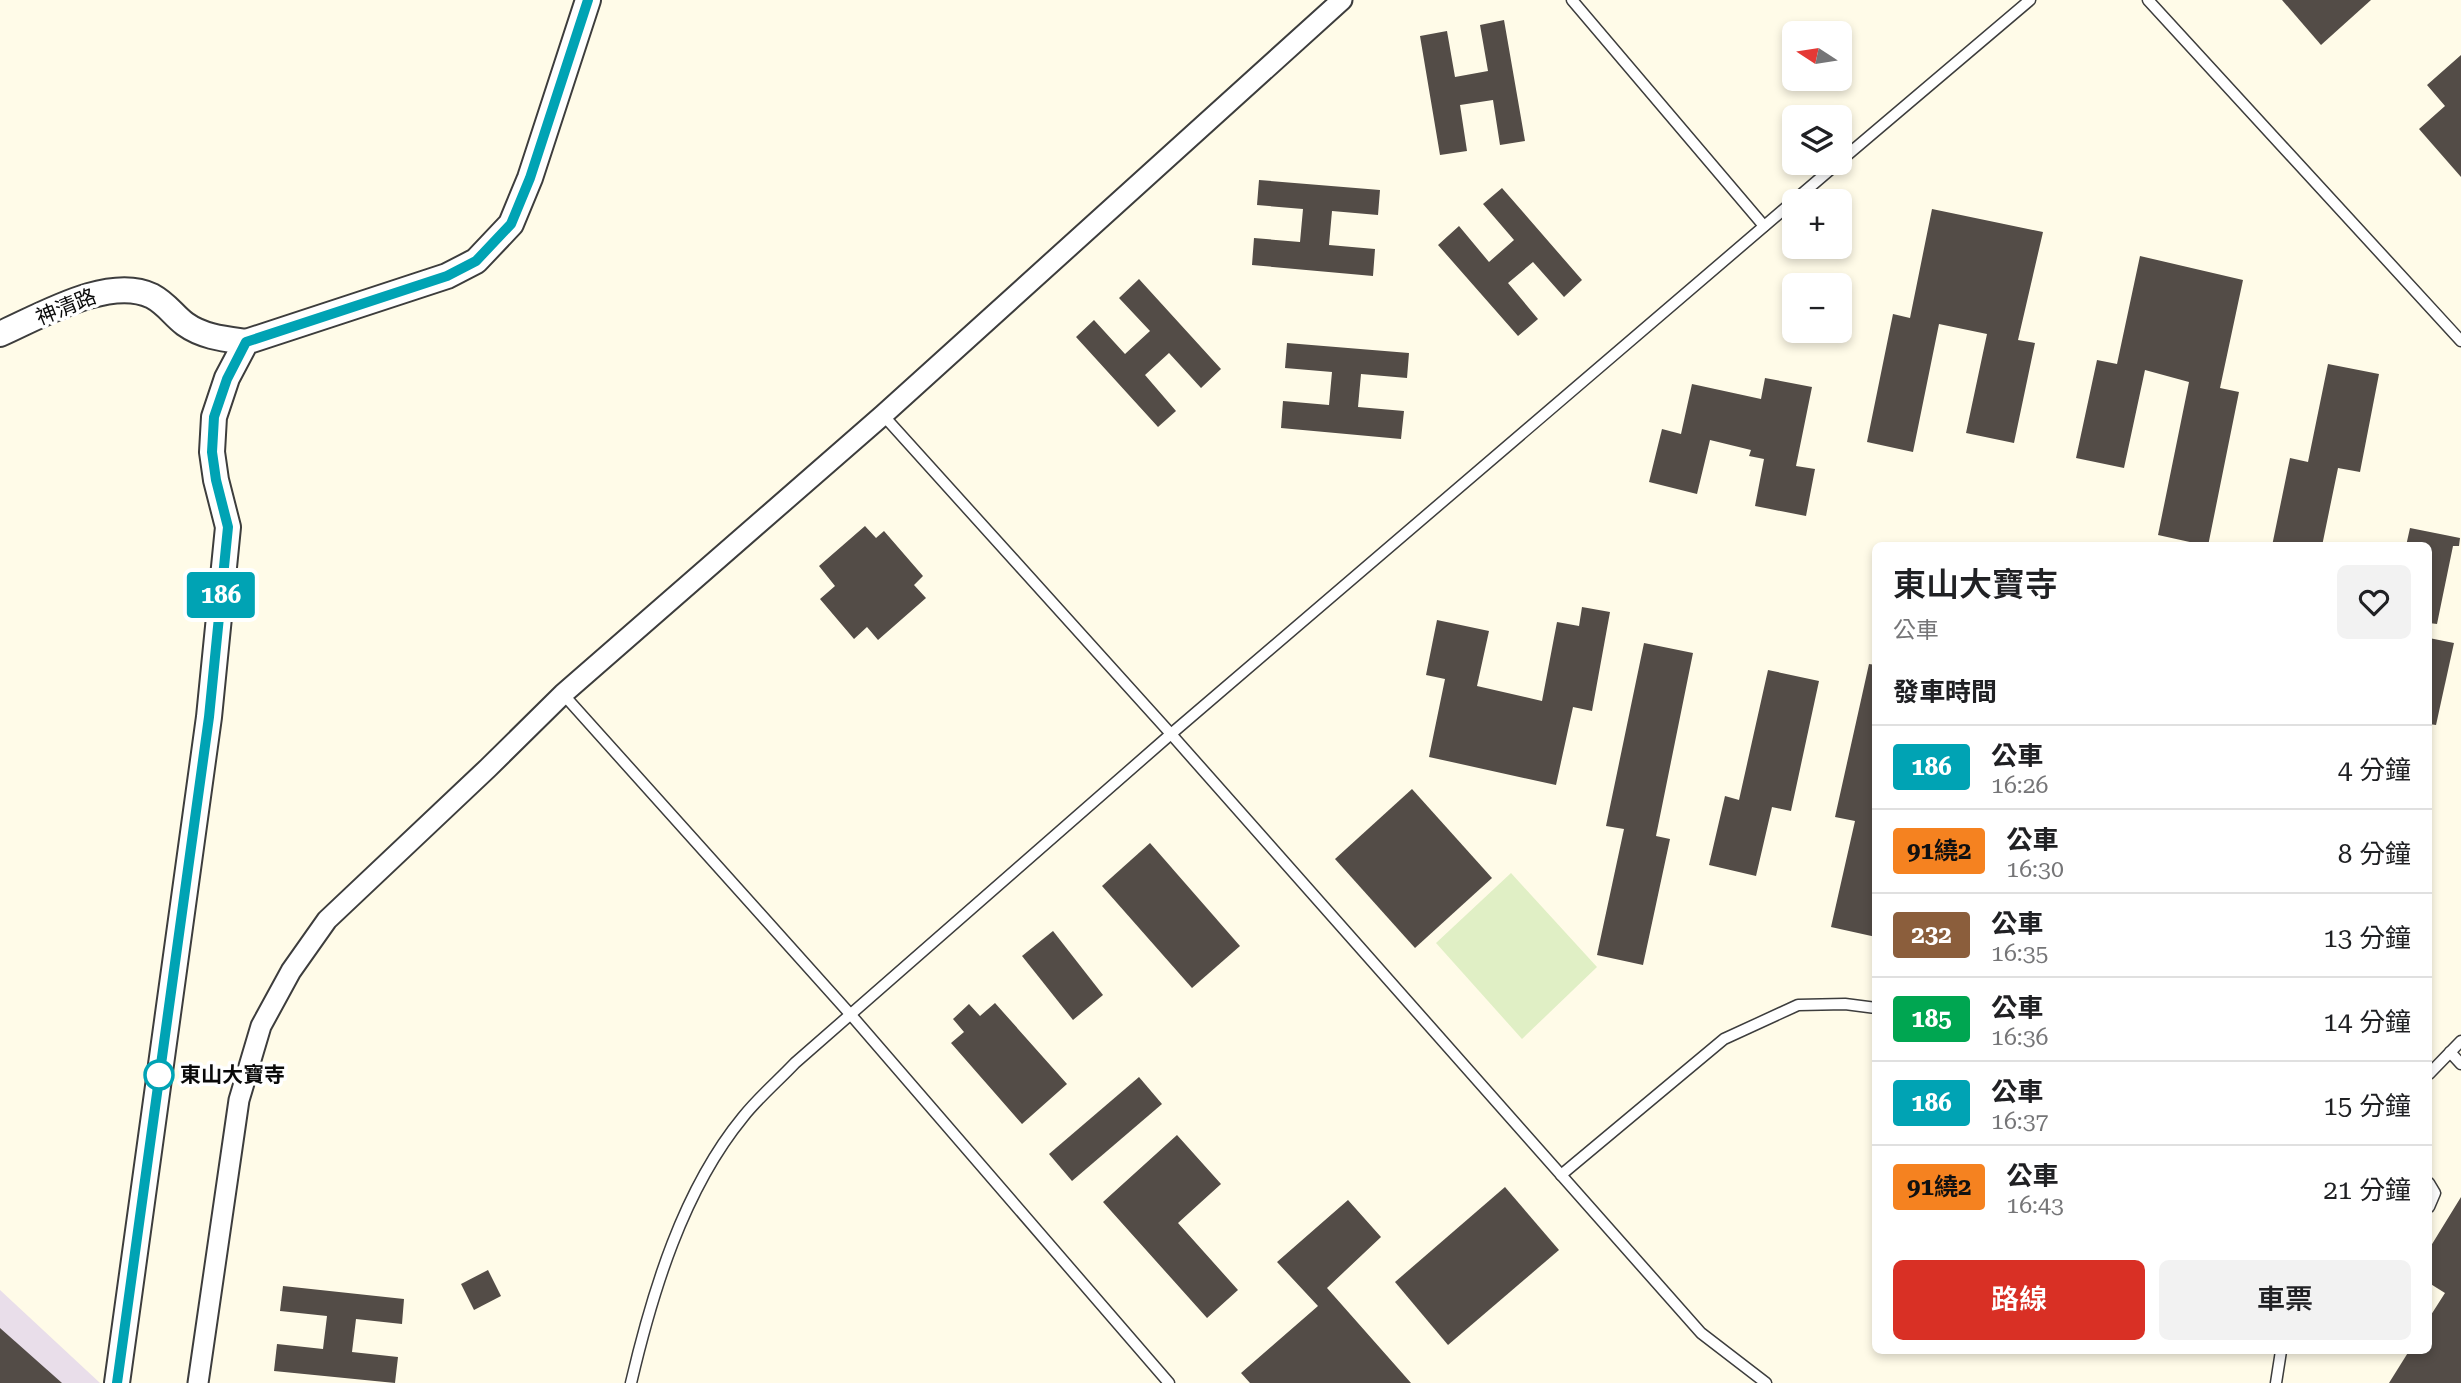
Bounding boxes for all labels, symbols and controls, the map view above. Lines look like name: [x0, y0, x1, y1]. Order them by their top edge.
north arrow: [1782, 21, 1852, 91]
map controls: [1782, 21, 1852, 343]
button: layers: [1782, 105, 1852, 175]
button: +: [1782, 189, 1852, 259]
button: −: [1782, 273, 1852, 343]
street label: 神清路: [32, 284, 100, 330]
text: 東山大寶寺: [1893, 565, 2058, 604]
button: heart: [2337, 565, 2411, 639]
line badge: 186: [181, 572, 261, 618]
text: 186: [201, 581, 241, 609]
text: 公車: [1893, 617, 1939, 644]
text: 發車時間: [1893, 677, 1997, 707]
text: 公車: [1991, 741, 2043, 771]
text: 186: [1911, 753, 1952, 781]
text: 4 分鐘: [2338, 755, 2411, 785]
text: 16:26: [1991, 772, 2048, 799]
text: 公車: [2006, 825, 2058, 855]
text: 91繞2: [1907, 837, 1971, 865]
text: 8 分鐘: [2338, 839, 2411, 869]
text: 16:30: [2006, 856, 2064, 883]
text: 公車: [1991, 909, 2043, 939]
text: 232: [1911, 921, 1952, 949]
text: 13 分鐘: [2323, 923, 2411, 953]
text: 16:35: [1991, 940, 2048, 967]
text: 公車: [1991, 993, 2043, 1023]
text: 185: [1911, 1005, 1952, 1033]
text: 14 分鐘: [2323, 1007, 2411, 1037]
text: 16:36: [1991, 1024, 2048, 1051]
marker: 東山大寶寺: [144, 1060, 174, 1090]
place label: 東山大寶寺: [180, 1063, 285, 1087]
text: 公車: [1991, 1077, 2043, 1107]
text: 186: [1911, 1089, 1952, 1117]
text: 15 分鐘: [2323, 1091, 2411, 1121]
text: 16:37: [1991, 1108, 2048, 1135]
text: 公車: [2006, 1161, 2058, 1191]
text: 91繞2: [1907, 1173, 1971, 1201]
text: 21 分鐘: [2323, 1175, 2411, 1205]
text: 16:43: [2006, 1192, 2064, 1219]
button: 路線: [1893, 1260, 2145, 1340]
button: 車票: [2159, 1260, 2411, 1340]

